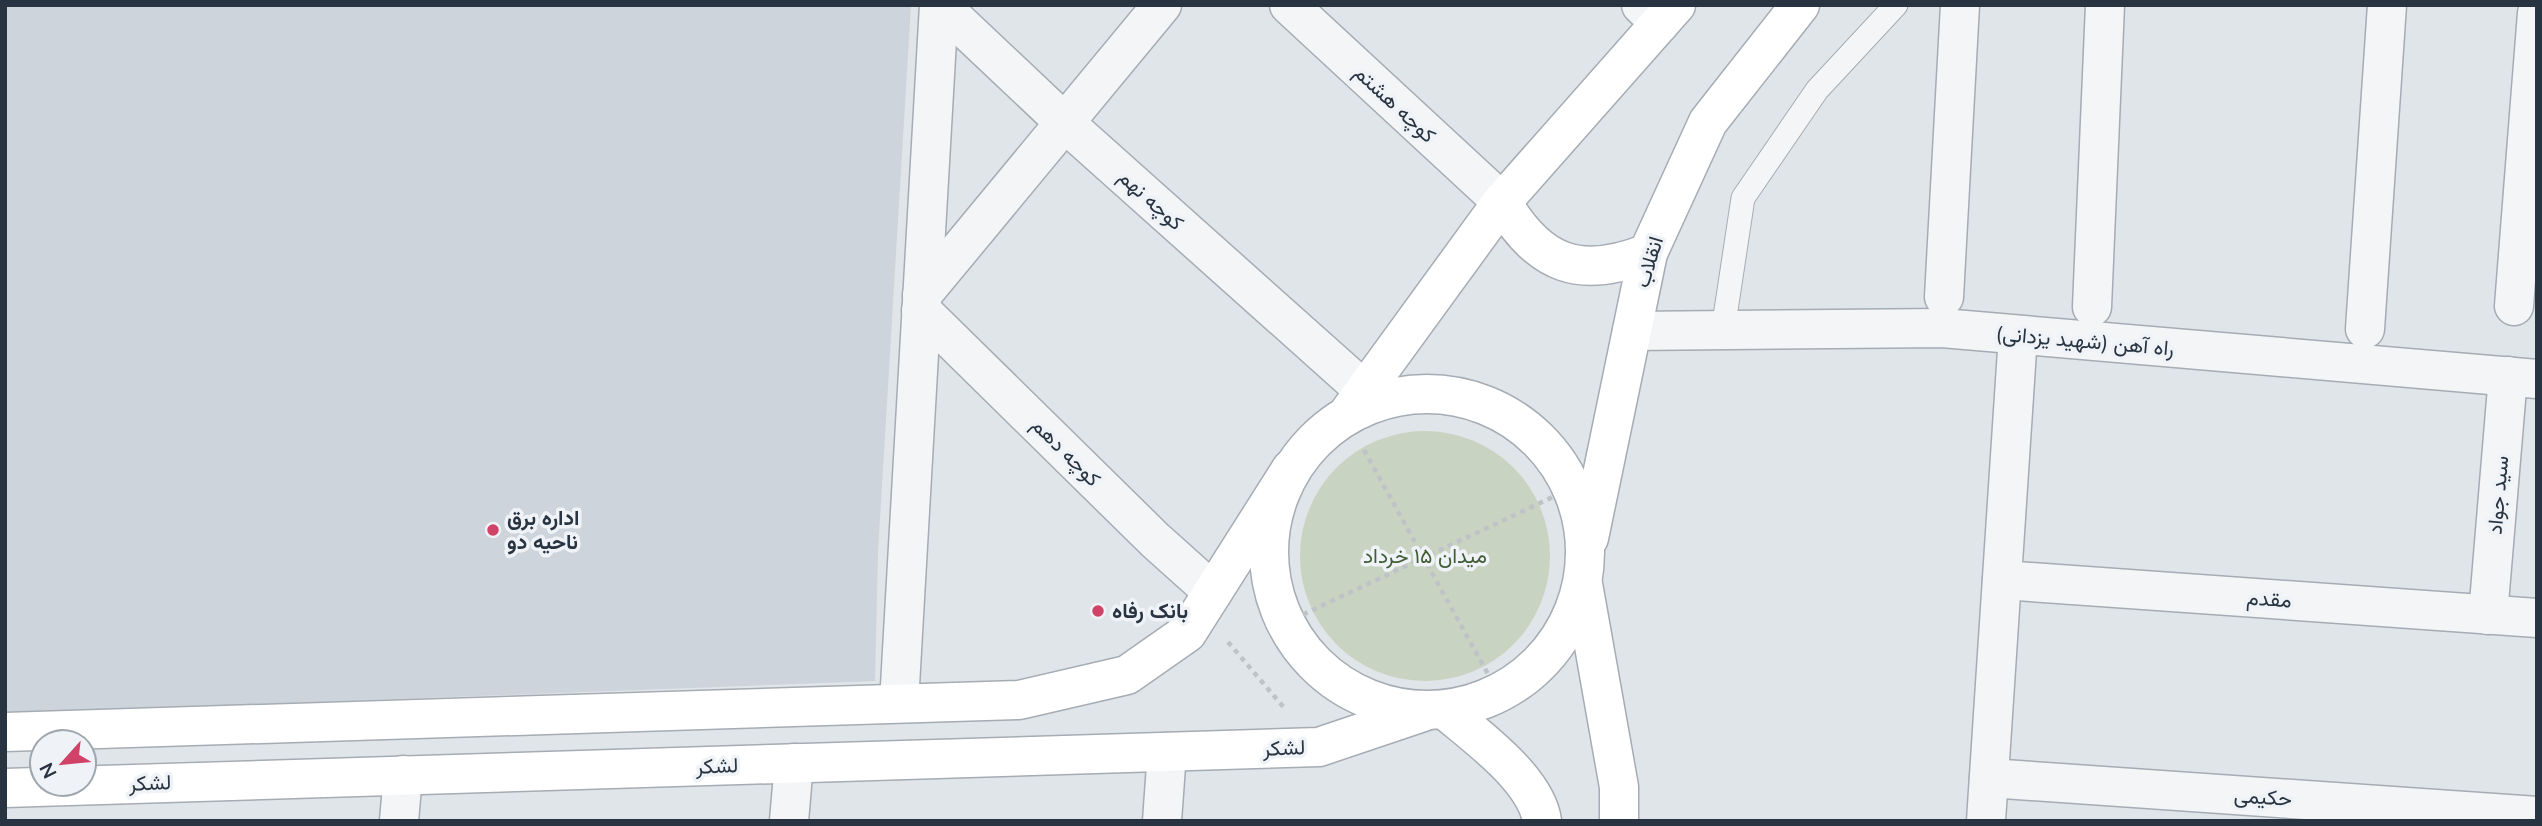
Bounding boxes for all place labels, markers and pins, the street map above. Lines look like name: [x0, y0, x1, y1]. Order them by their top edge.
place label: اداره برق ناحیه دو: [507, 504, 579, 555]
marker: اداره برق ناحیه دو: [485, 522, 501, 538]
place label: بانک رفاه: [1112, 597, 1188, 624]
marker: بانک رفاه: [1090, 603, 1106, 619]

